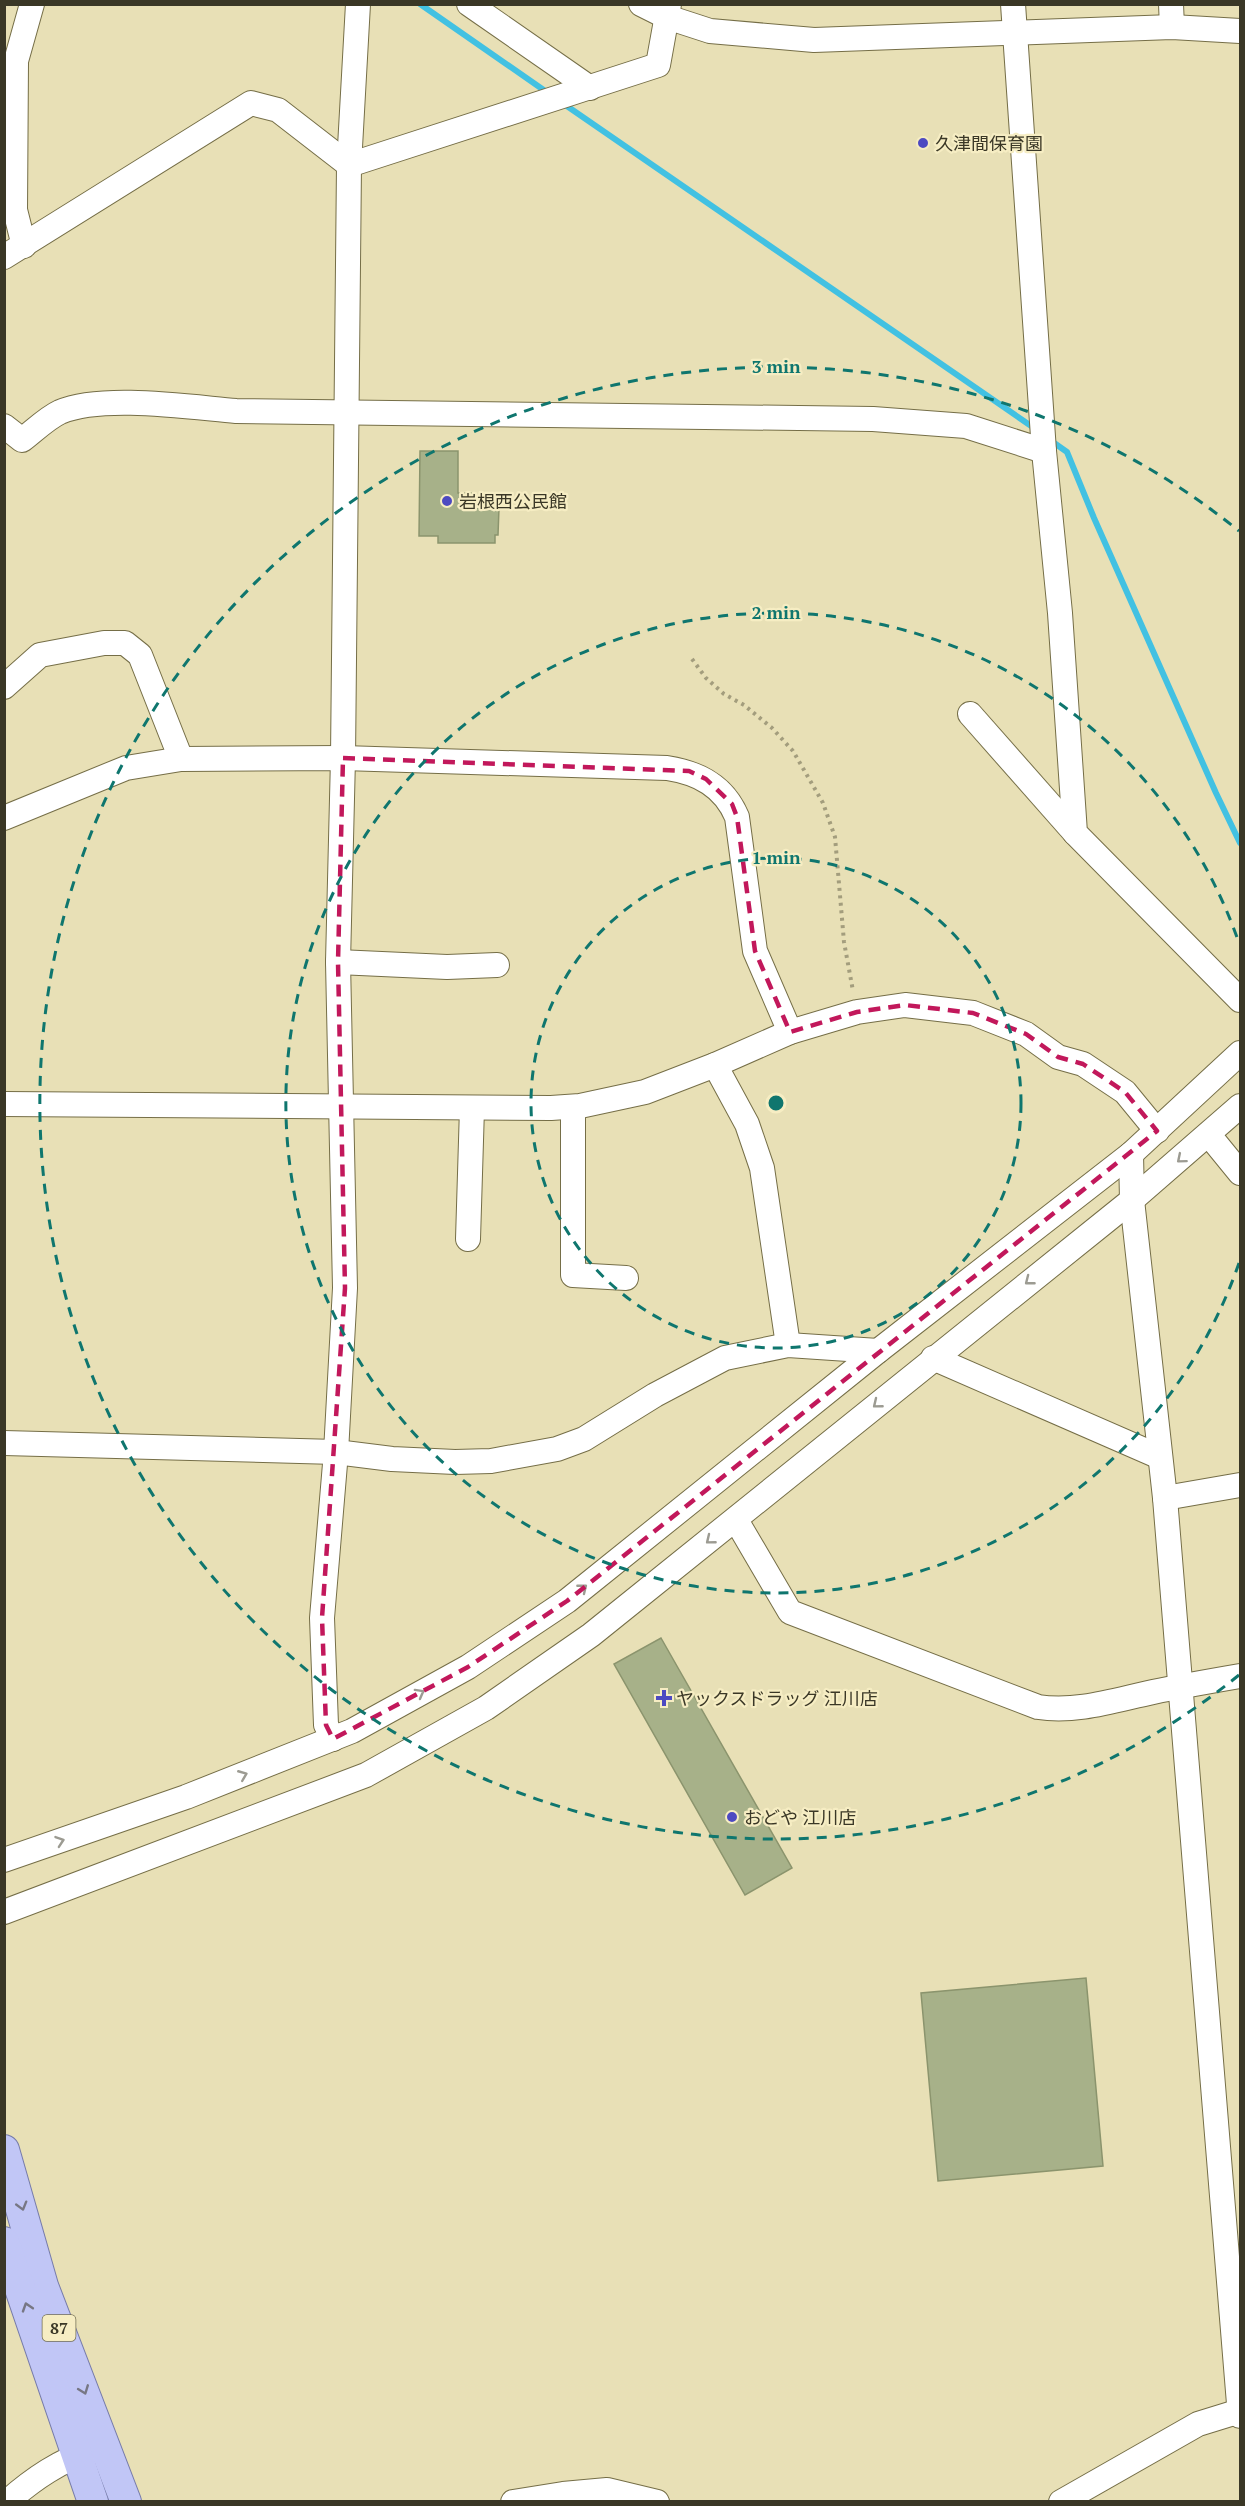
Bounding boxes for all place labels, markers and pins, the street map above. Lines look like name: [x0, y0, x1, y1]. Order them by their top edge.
place label: 久津間保育園: [935, 131, 1043, 155]
marker: 久津間保育園: [916, 136, 930, 150]
place label: 岩根西公民館: [459, 489, 567, 513]
marker: 岩根西公民館: [440, 494, 454, 508]
centre of rings: [766, 1093, 786, 1113]
place label: ヤックスドラッグ 江川店: [676, 1686, 878, 1710]
marker: ヤックスドラッグ 江川店: [657, 1691, 671, 1705]
place label: おどや 江川店: [744, 1805, 856, 1829]
marker: おどや 江川店: [725, 1810, 739, 1824]

